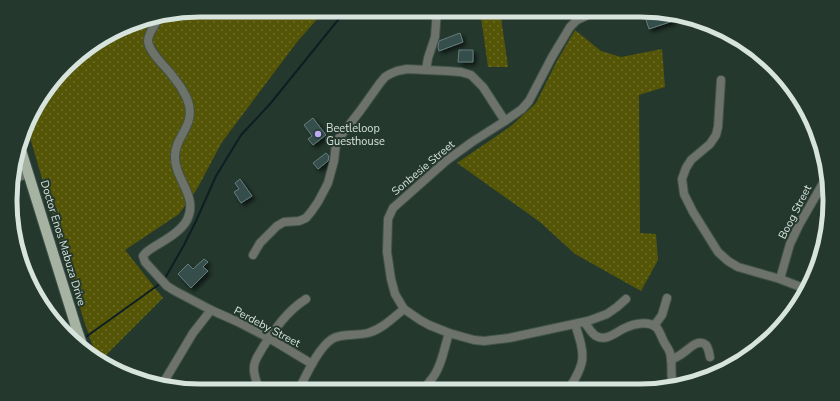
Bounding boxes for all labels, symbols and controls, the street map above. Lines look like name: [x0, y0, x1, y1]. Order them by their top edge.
place label: Beetleloop Guesthouse: [326, 121, 385, 149]
marker: Beetleloop Guesthouse: [313, 129, 323, 139]
street label: Sonbesie Street: [388, 137, 458, 199]
street label: Doctor Enos Mabuza Drive: [37, 178, 89, 308]
street label: Boog Street: [775, 182, 815, 242]
street label: Perdeby Street: [231, 303, 303, 351]

